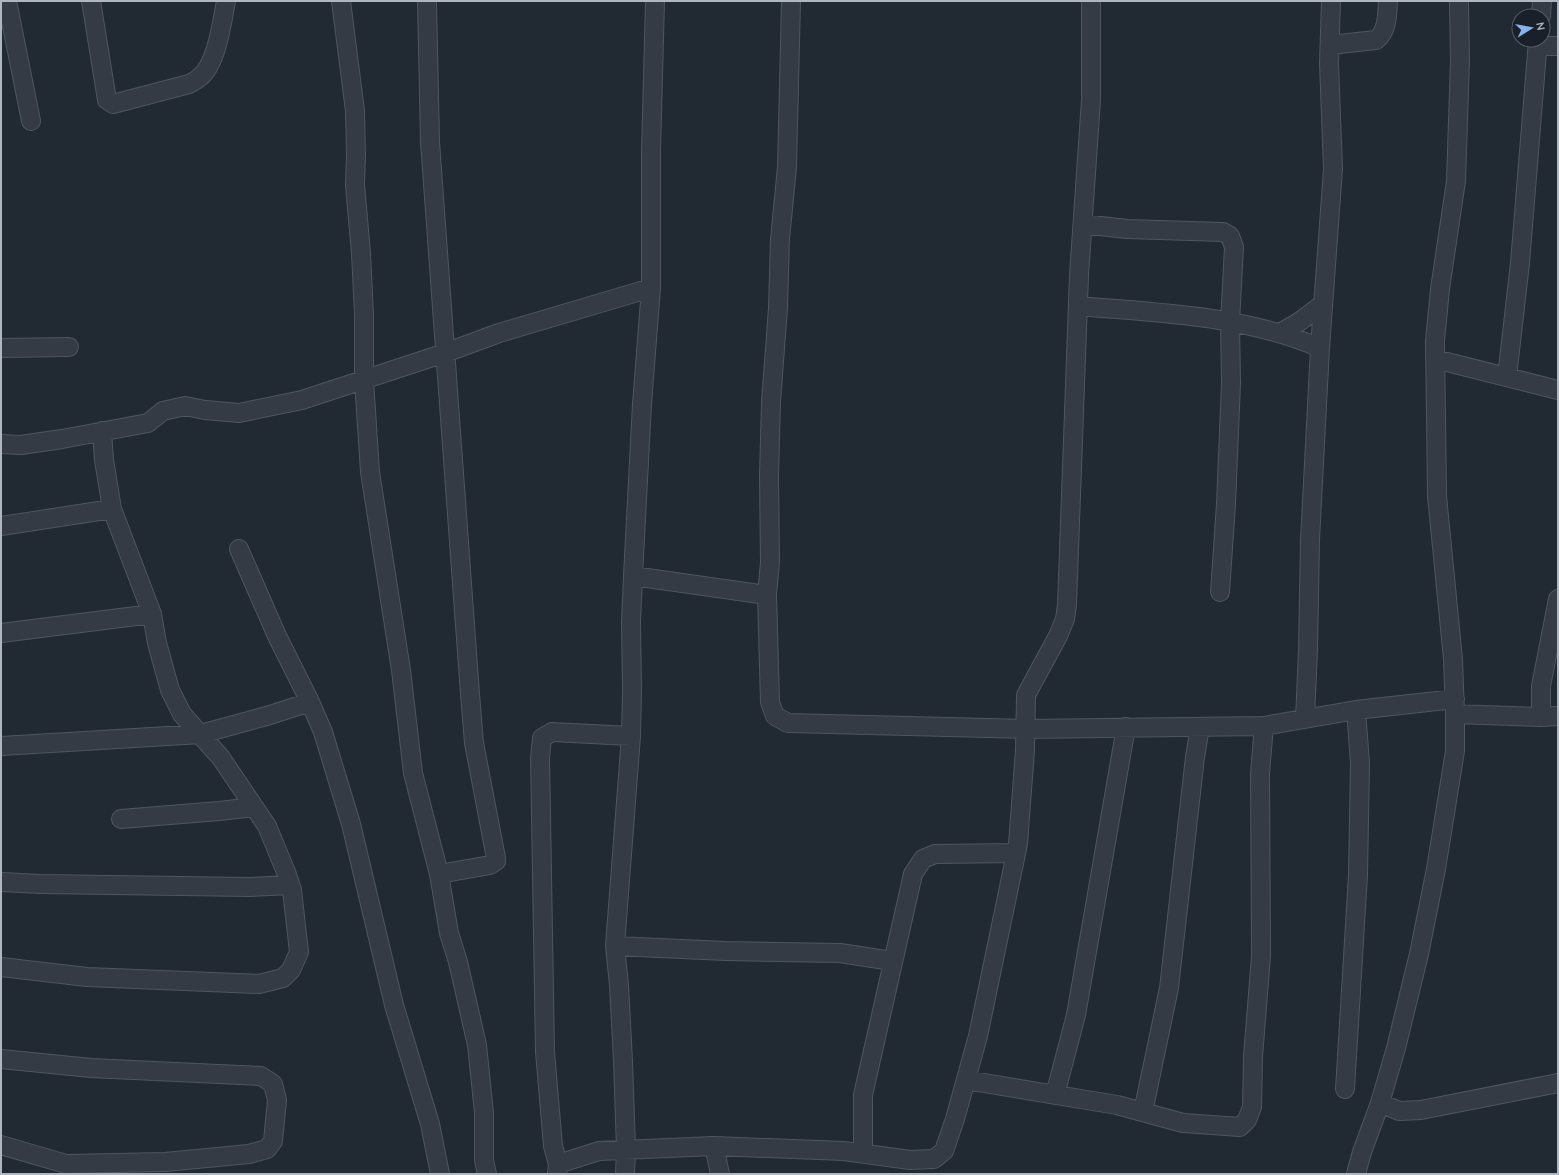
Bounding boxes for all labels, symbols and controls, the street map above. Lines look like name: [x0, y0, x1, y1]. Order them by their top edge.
north arrow: [1511, 8, 1551, 48]
text: N: [1533, 21, 1548, 31]

